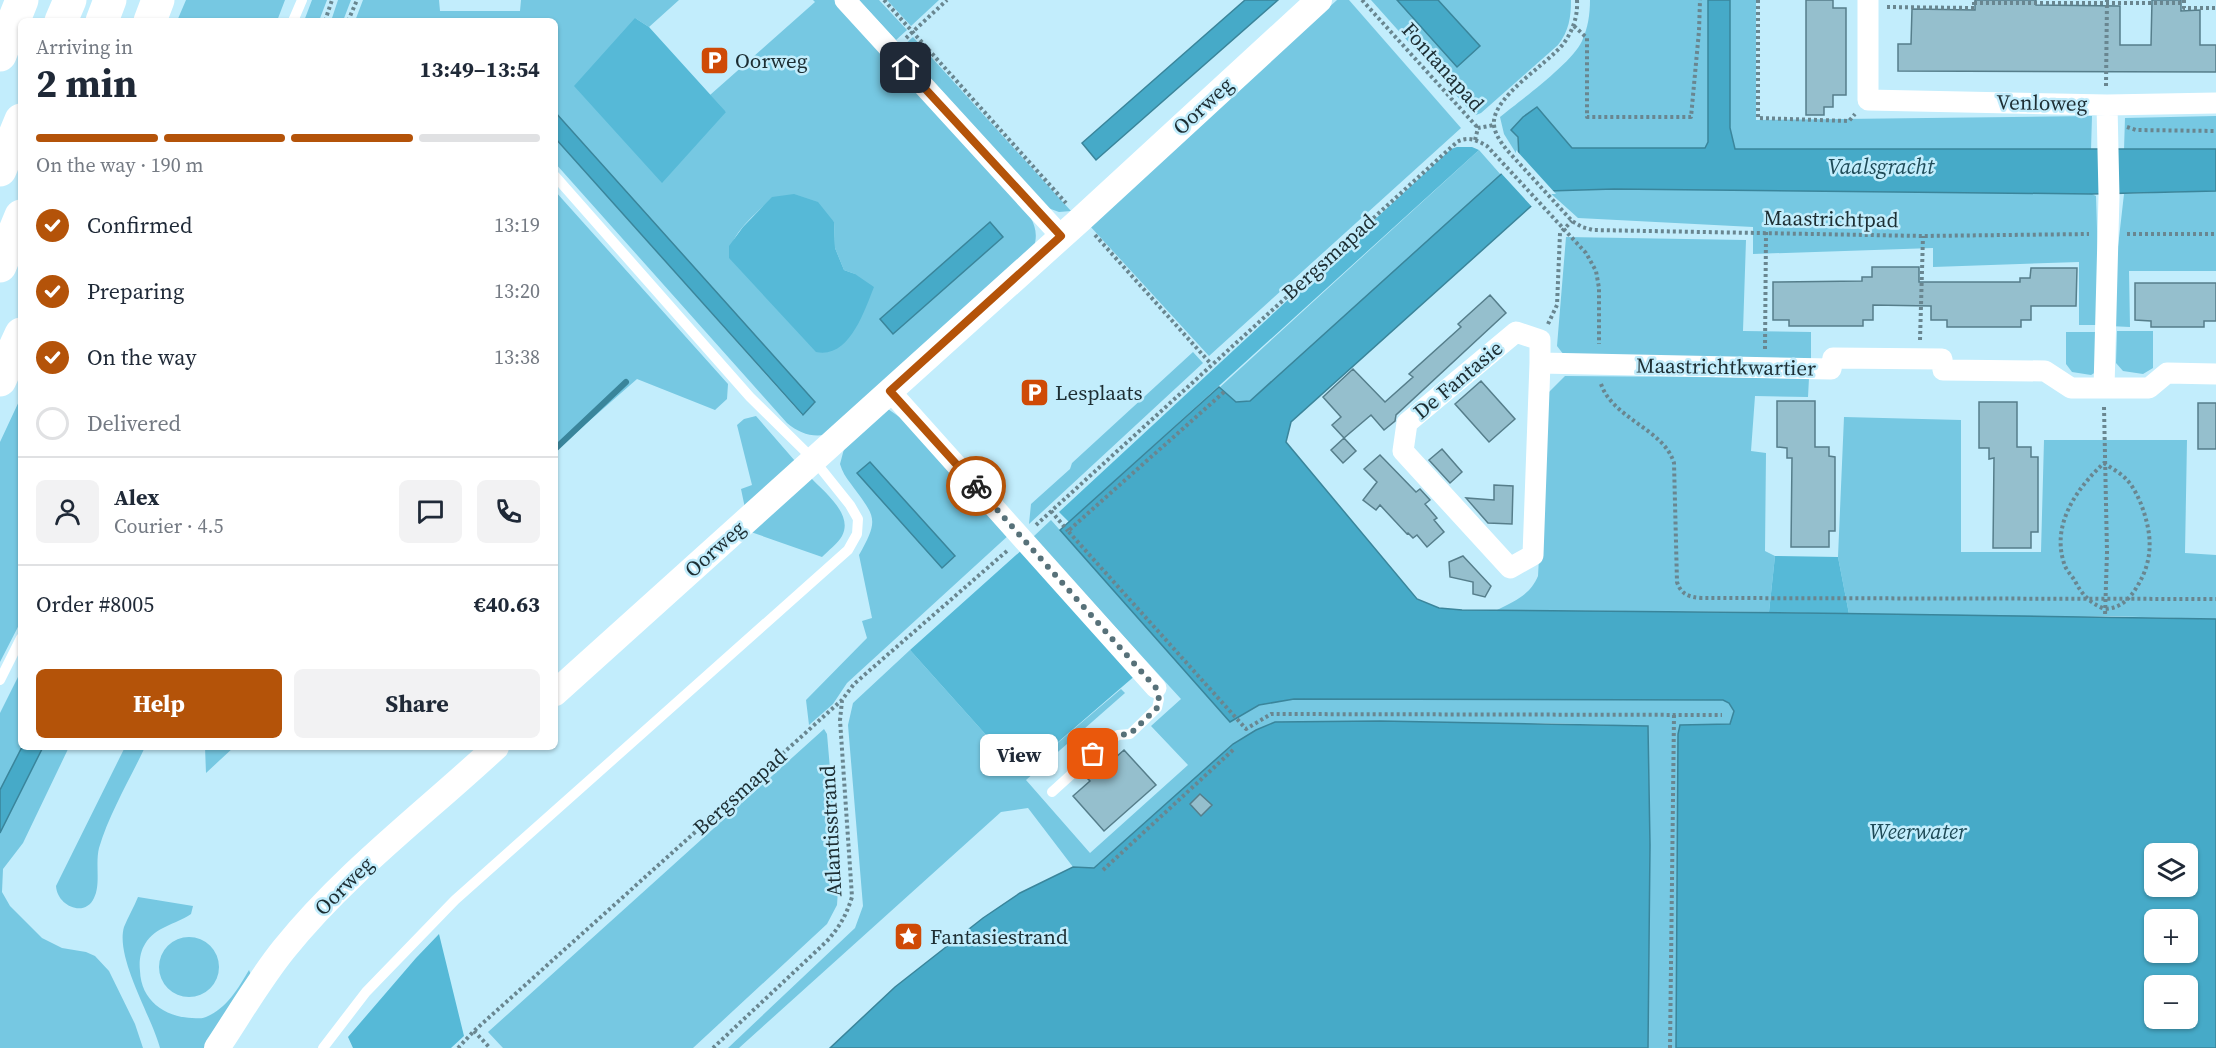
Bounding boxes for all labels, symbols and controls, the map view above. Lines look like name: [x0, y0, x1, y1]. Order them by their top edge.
street label: Fontanapad: [1396, 16, 1491, 118]
text: Arriving in: [36, 33, 133, 61]
pin: [880, 42, 931, 93]
parking icon: Oorweg: [698, 45, 730, 77]
place label: Oorweg: [735, 46, 808, 75]
icon: home: [889, 51, 922, 84]
text: 13:49–13:54: [420, 54, 540, 84]
text: 2 min: [36, 57, 137, 110]
street label: Oorweg: [1166, 70, 1239, 141]
street label: Venloweg: [1996, 87, 2088, 118]
text: On the way · 190 m: [36, 151, 203, 179]
water label: Vaalsgracht: [1828, 151, 1935, 181]
street label: Maastrichtpad: [1763, 203, 1899, 234]
street label: Bergsmapad: [1276, 207, 1382, 306]
icon: check: [36, 209, 69, 242]
text: Confirmed: [87, 210, 192, 240]
text: 13:19: [494, 211, 540, 239]
icon: check: [36, 275, 69, 308]
text: Preparing: [87, 276, 184, 306]
text: 13:20: [494, 277, 540, 305]
street label: De Fantasie: [1407, 334, 1509, 426]
icon: check: [36, 341, 69, 374]
text: On the way: [87, 342, 196, 372]
text: 13:38: [494, 343, 540, 371]
street label: Maastrichtkwartier: [1636, 350, 1816, 383]
parking icon: Lesplaats: [1018, 377, 1050, 409]
place label: Lesplaats: [1055, 378, 1143, 407]
text: Delivered: [87, 408, 181, 438]
courier: [946, 456, 1006, 516]
icon: bike: [960, 470, 993, 503]
button: person: [36, 480, 99, 543]
button: chat: [399, 480, 462, 543]
button: phone: [477, 480, 540, 543]
text: Alex: [114, 482, 159, 512]
text: Courier · 4.5: [114, 512, 223, 540]
street label: Oorweg: [678, 513, 751, 584]
text: Order #8005: [36, 589, 154, 619]
text: €40.63: [474, 589, 540, 619]
button: Help: [36, 669, 282, 738]
button: Share: [294, 669, 540, 738]
pin: [1067, 728, 1118, 779]
callout: View: [979, 733, 1057, 775]
icon: bag: [1076, 737, 1109, 770]
text: View: [997, 741, 1041, 769]
street label: Bergsmapad: [687, 742, 793, 841]
street label: Atlantisstrand: [813, 764, 848, 897]
water label: Weerwater: [1869, 816, 1968, 846]
map controls: [2144, 843, 2198, 1029]
button: layers: [2144, 843, 2198, 897]
street label: Oorweg: [308, 850, 380, 922]
button: +: [2144, 909, 2198, 963]
place icon: Fantasiestrand: [893, 921, 925, 953]
place label: Fantasiestrand: [930, 922, 1068, 951]
button: −: [2144, 975, 2198, 1029]

